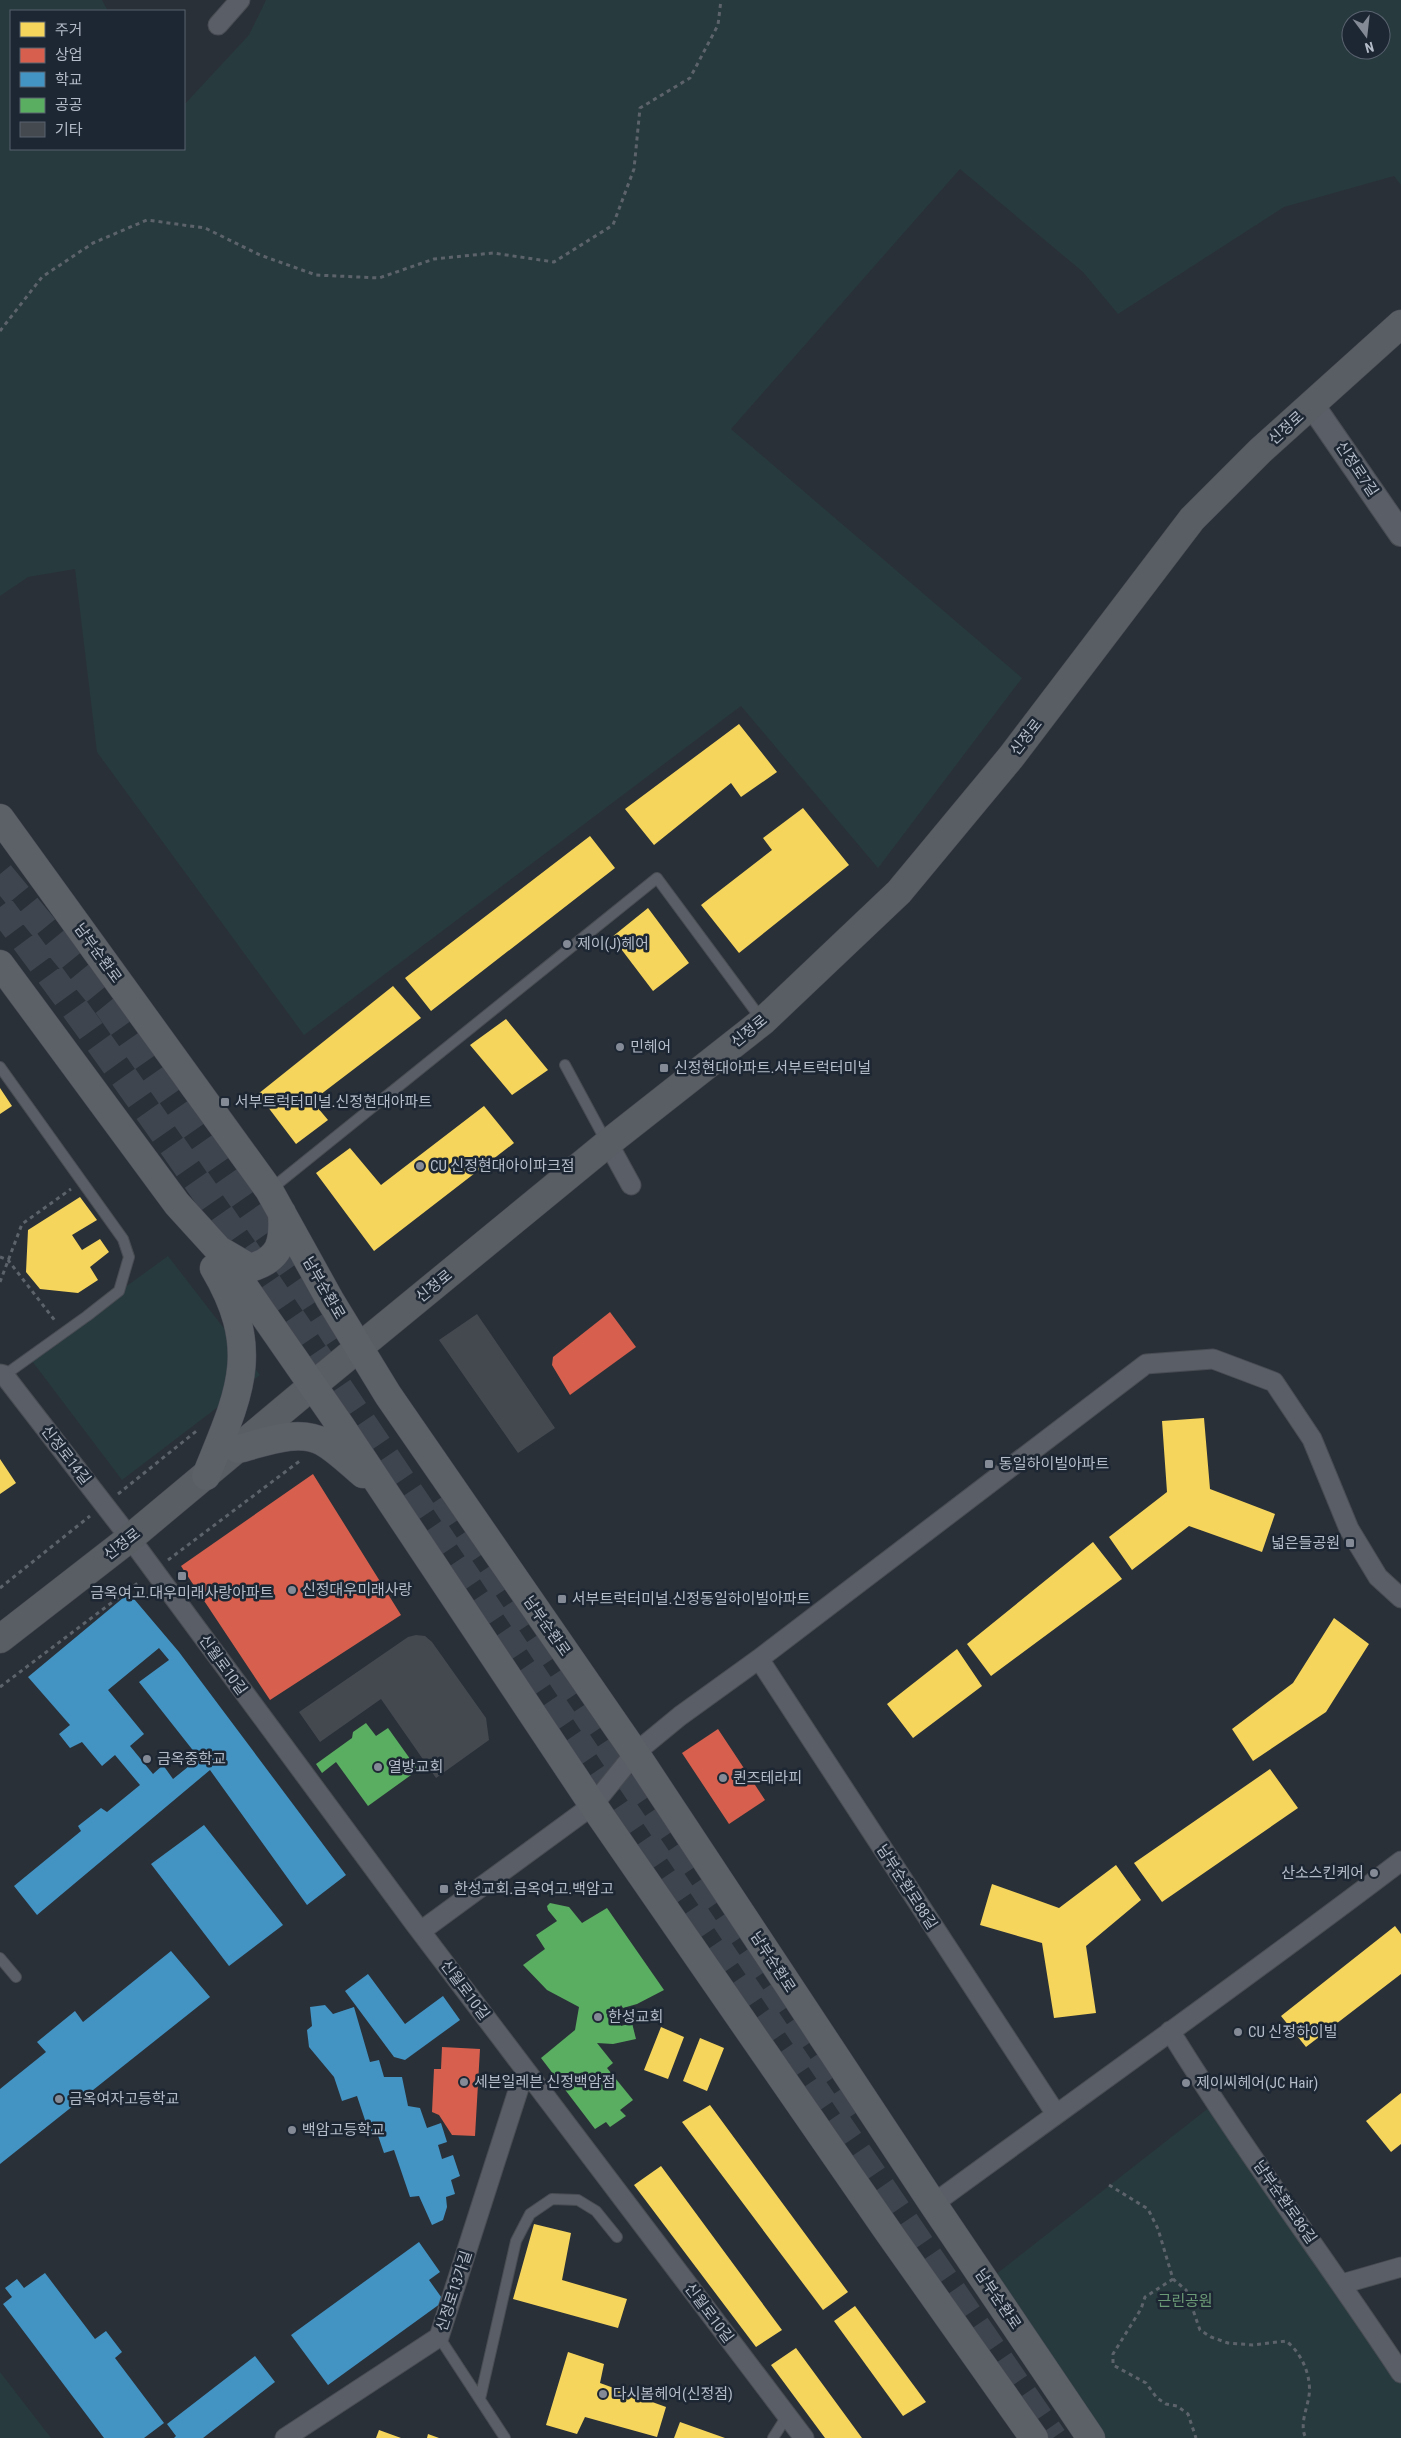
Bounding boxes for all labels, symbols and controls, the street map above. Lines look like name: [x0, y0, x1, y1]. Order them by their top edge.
legend: [10, 10, 185, 150]
north arrow: [1341, 10, 1391, 60]
text: 주거: [55, 21, 83, 39]
text: N: [1363, 39, 1376, 56]
text: 상업: [55, 46, 83, 64]
text: 학교: [55, 71, 83, 89]
text: 공공: [55, 96, 83, 114]
text: 기타: [55, 121, 83, 139]
street label: 신정로: [1265, 407, 1307, 449]
street label: 신정로7길: [1332, 438, 1382, 500]
street label: 신정로: [1006, 715, 1046, 759]
street label: 남부순환로: [70, 920, 126, 986]
place label: 제이(J)헤어: [577, 935, 649, 953]
marker: 제이(J)헤어: [561, 938, 573, 950]
street label: 신정로: [727, 1011, 771, 1051]
place label: 민헤어: [630, 1038, 671, 1056]
marker: 민헤어: [614, 1041, 626, 1053]
place label: 신정현대아파트.서부트럭터미널: [674, 1059, 871, 1077]
marker: 신정현대아파트.서부트럭터미널: [658, 1062, 670, 1074]
place label: 서부트럭터미널.신정현대아파트: [235, 1093, 432, 1111]
marker: 서부트럭터미널.신정현대아파트: [219, 1096, 231, 1108]
place label: CU 신정현대아이파크점: [430, 1157, 575, 1175]
marker: CU 신정현대아이파크점: [414, 1160, 426, 1172]
street label: 남부순환로: [299, 1254, 349, 1322]
street label: 신정로: [412, 1266, 456, 1306]
street label: 신정로14길: [37, 1422, 95, 1488]
place label: 동일하이빌아파트: [999, 1455, 1110, 1473]
marker: 동일하이빌아파트: [983, 1458, 995, 1470]
street label: 신정로: [100, 1524, 144, 1564]
place label: 넓은들공원: [1271, 1534, 1340, 1552]
marker: 넓은들공원: [1344, 1537, 1356, 1549]
marker: 금옥여고.대우미래사랑아파트: [176, 1570, 188, 1582]
place label: 신정대우미래사랑: [302, 1581, 413, 1599]
place label: 금옥여고.대우미래사랑아파트: [90, 1584, 274, 1602]
marker: 신정대우미래사랑: [286, 1584, 298, 1596]
place label: 서부트럭터미널.신정동일하이빌아파트: [572, 1590, 811, 1608]
street label: 남부순환로: [520, 1593, 574, 1659]
marker: 서부트럭터미널.신정동일하이빌아파트: [556, 1593, 568, 1605]
street label: 신월로10길: [195, 1631, 251, 1699]
place label: 금옥중학교: [157, 1750, 226, 1768]
marker: 금옥중학교: [141, 1753, 153, 1765]
place label: 열방교회: [388, 1758, 443, 1776]
marker: 열방교회: [372, 1761, 384, 1773]
place label: 퀸즈테라피: [733, 1769, 802, 1787]
marker: 퀸즈테라피: [717, 1772, 729, 1784]
street label: 남부순환로88길: [873, 1841, 941, 1933]
place label: 산소스킨케어: [1281, 1864, 1364, 1882]
marker: 산소스킨케어: [1368, 1867, 1380, 1879]
place label: 한성교회.금옥여고.백암고: [454, 1880, 614, 1898]
marker: 한성교회.금옥여고.백암고: [438, 1883, 450, 1895]
street label: 남부순환로: [747, 1928, 799, 1996]
street label: 신월로10길: [437, 1957, 493, 2023]
place label: 한성교회: [608, 2008, 663, 2026]
marker: 한성교회: [592, 2011, 604, 2023]
place label: CU 신정하이빌: [1248, 2023, 1337, 2041]
marker: CU 신정하이빌: [1232, 2026, 1244, 2038]
place label: 세븐일레븐 신정백암점: [474, 2073, 615, 2091]
place label: 제이씨헤어(JC Hair): [1196, 2074, 1318, 2092]
marker: 세븐일레븐 신정백암점: [458, 2076, 470, 2088]
marker: 제이씨헤어(JC Hair): [1180, 2077, 1192, 2089]
place label: 금옥여자고등학교: [69, 2090, 179, 2108]
marker: 금옥여자고등학교: [53, 2093, 65, 2105]
place label: 백암고등학교: [302, 2121, 385, 2139]
marker: 백암고등학교: [286, 2124, 298, 2136]
street label: 남부순환로86길: [1250, 2157, 1320, 2247]
street label: 신정로13가길: [432, 2248, 476, 2334]
street label: 남부순환로: [971, 2265, 1025, 2333]
street label: 신월로10길: [681, 2280, 737, 2346]
park label: 근린공원: [1157, 2292, 1213, 2310]
place label: 다시봄헤어(신정점): [613, 2385, 733, 2403]
marker: 다시봄헤어(신정점): [597, 2388, 609, 2400]

